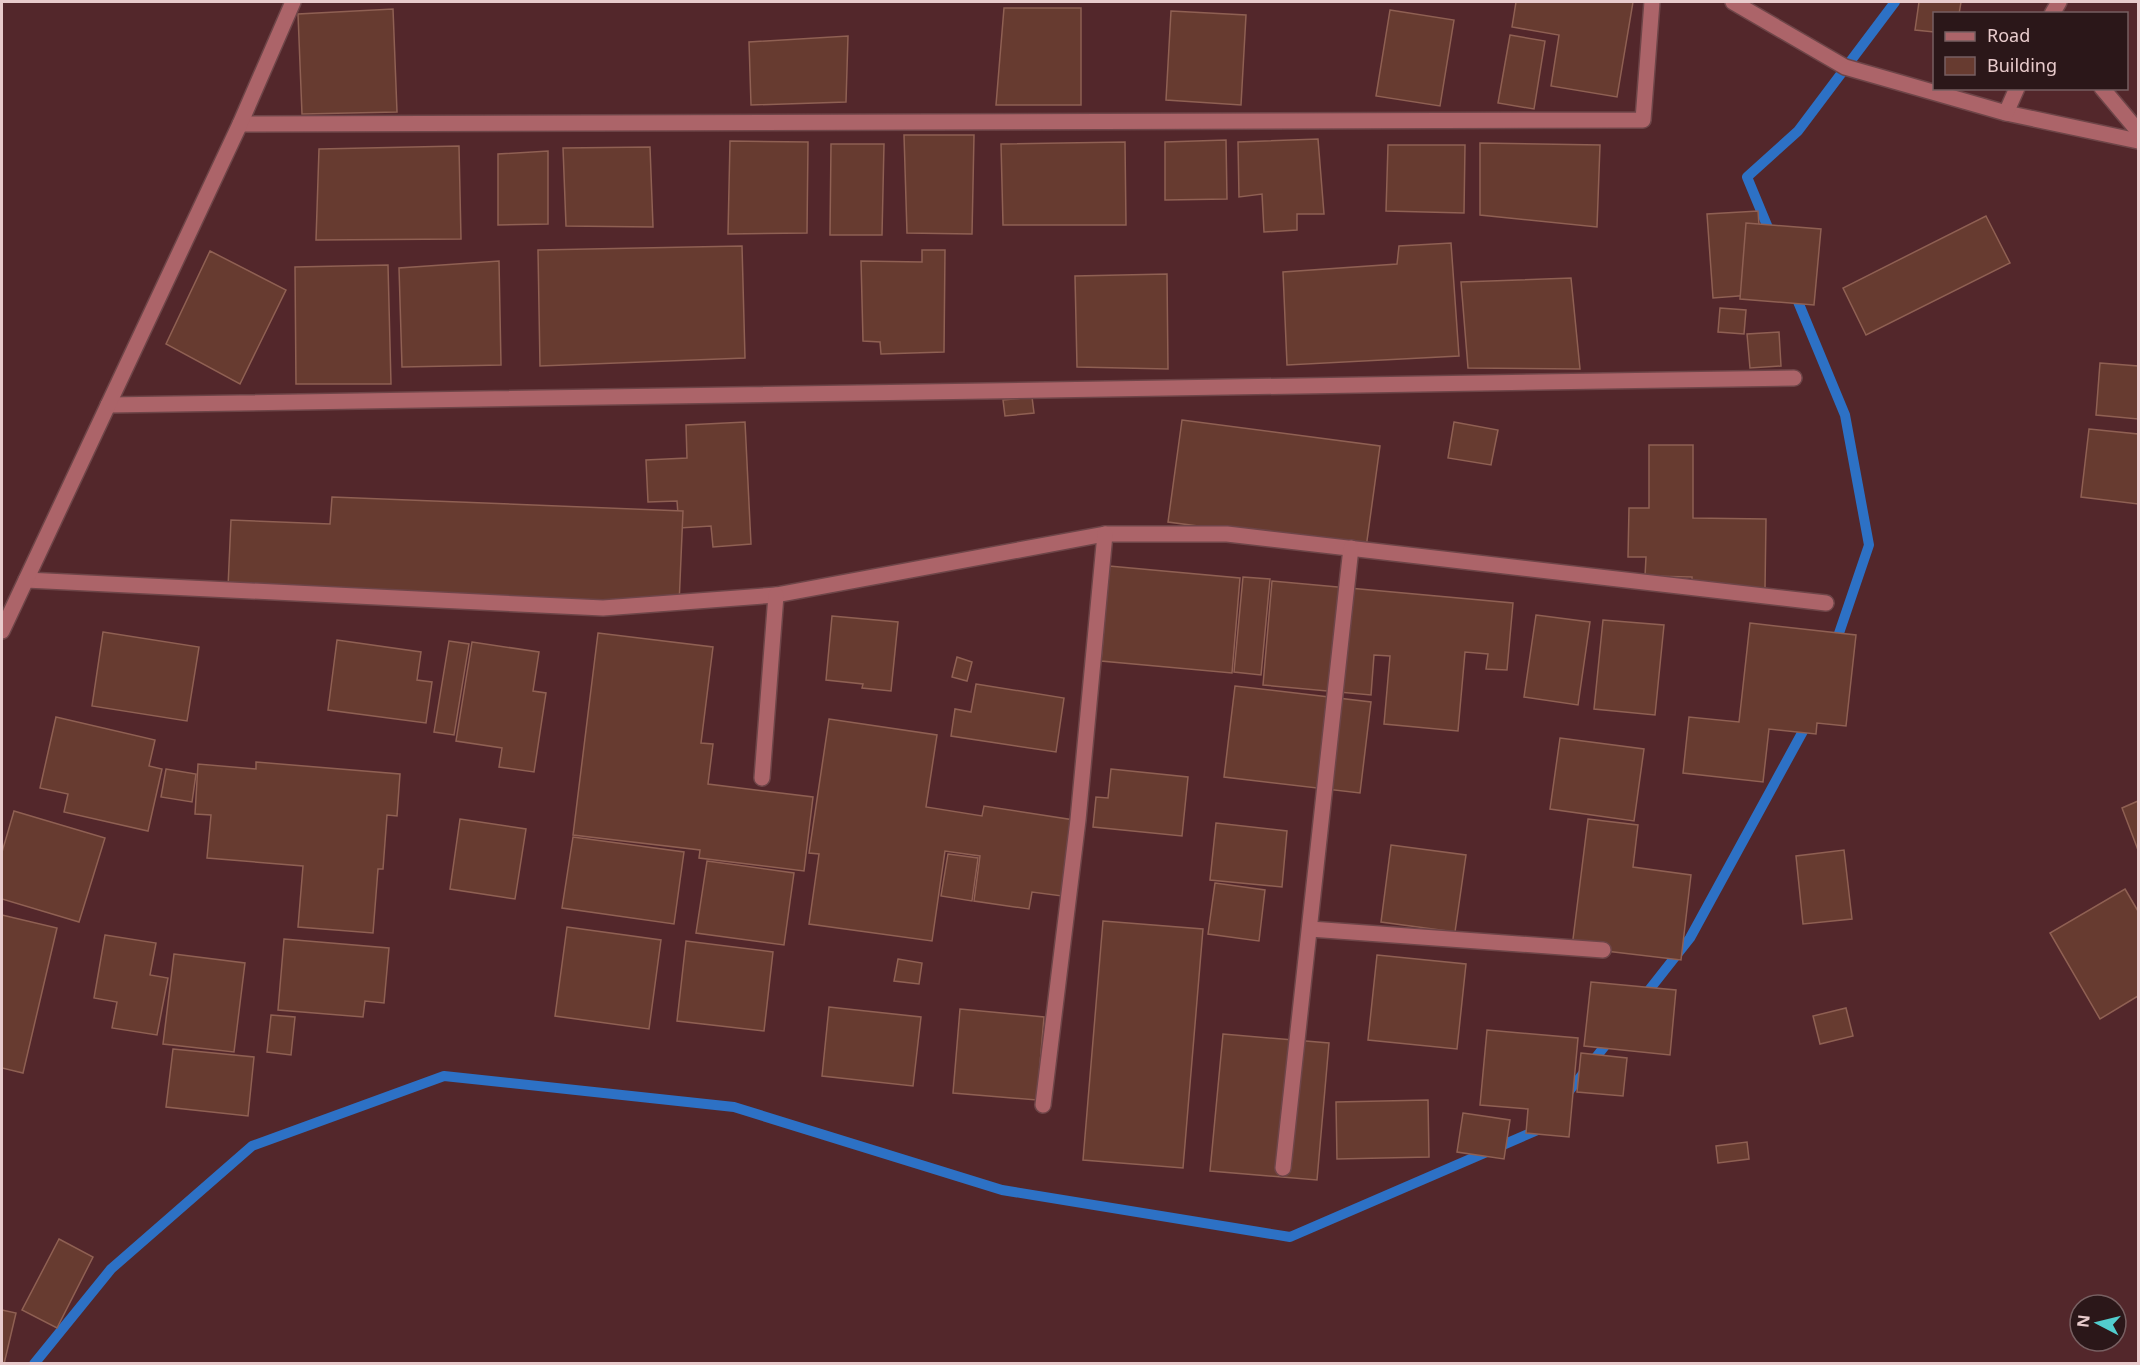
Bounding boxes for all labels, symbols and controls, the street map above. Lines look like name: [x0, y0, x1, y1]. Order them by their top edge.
legend: [1933, 12, 2128, 90]
text: Road: [1987, 23, 2030, 47]
text: Building: [1987, 53, 2057, 77]
north arrow: [2068, 1293, 2128, 1353]
text: N: [2071, 1313, 2095, 1329]

